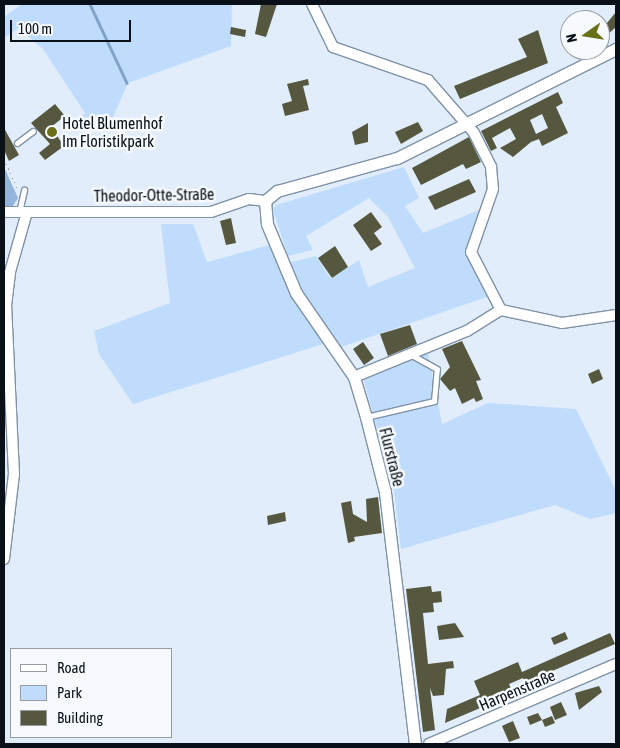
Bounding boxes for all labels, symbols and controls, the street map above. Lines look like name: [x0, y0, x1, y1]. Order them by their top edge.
scale bar: [12, 10, 134, 42]
north arrow: [560, 10, 610, 60]
text: 100 m: [18, 20, 52, 37]
text: N: [563, 32, 580, 44]
place label: Hotel Blumenhof Im Floristikpark: [62, 113, 163, 151]
marker: Hotel Blumenhof Im Floristikpark: [46, 126, 58, 138]
street label: Theodor-Otte-Straße: [94, 184, 214, 206]
street label: Flurstraße: [375, 426, 409, 488]
legend: [10, 648, 172, 738]
text: Road: [57, 659, 86, 676]
street label: Harpenstraße: [476, 665, 558, 715]
text: Park: [57, 684, 82, 701]
text: Building: [57, 709, 103, 726]

